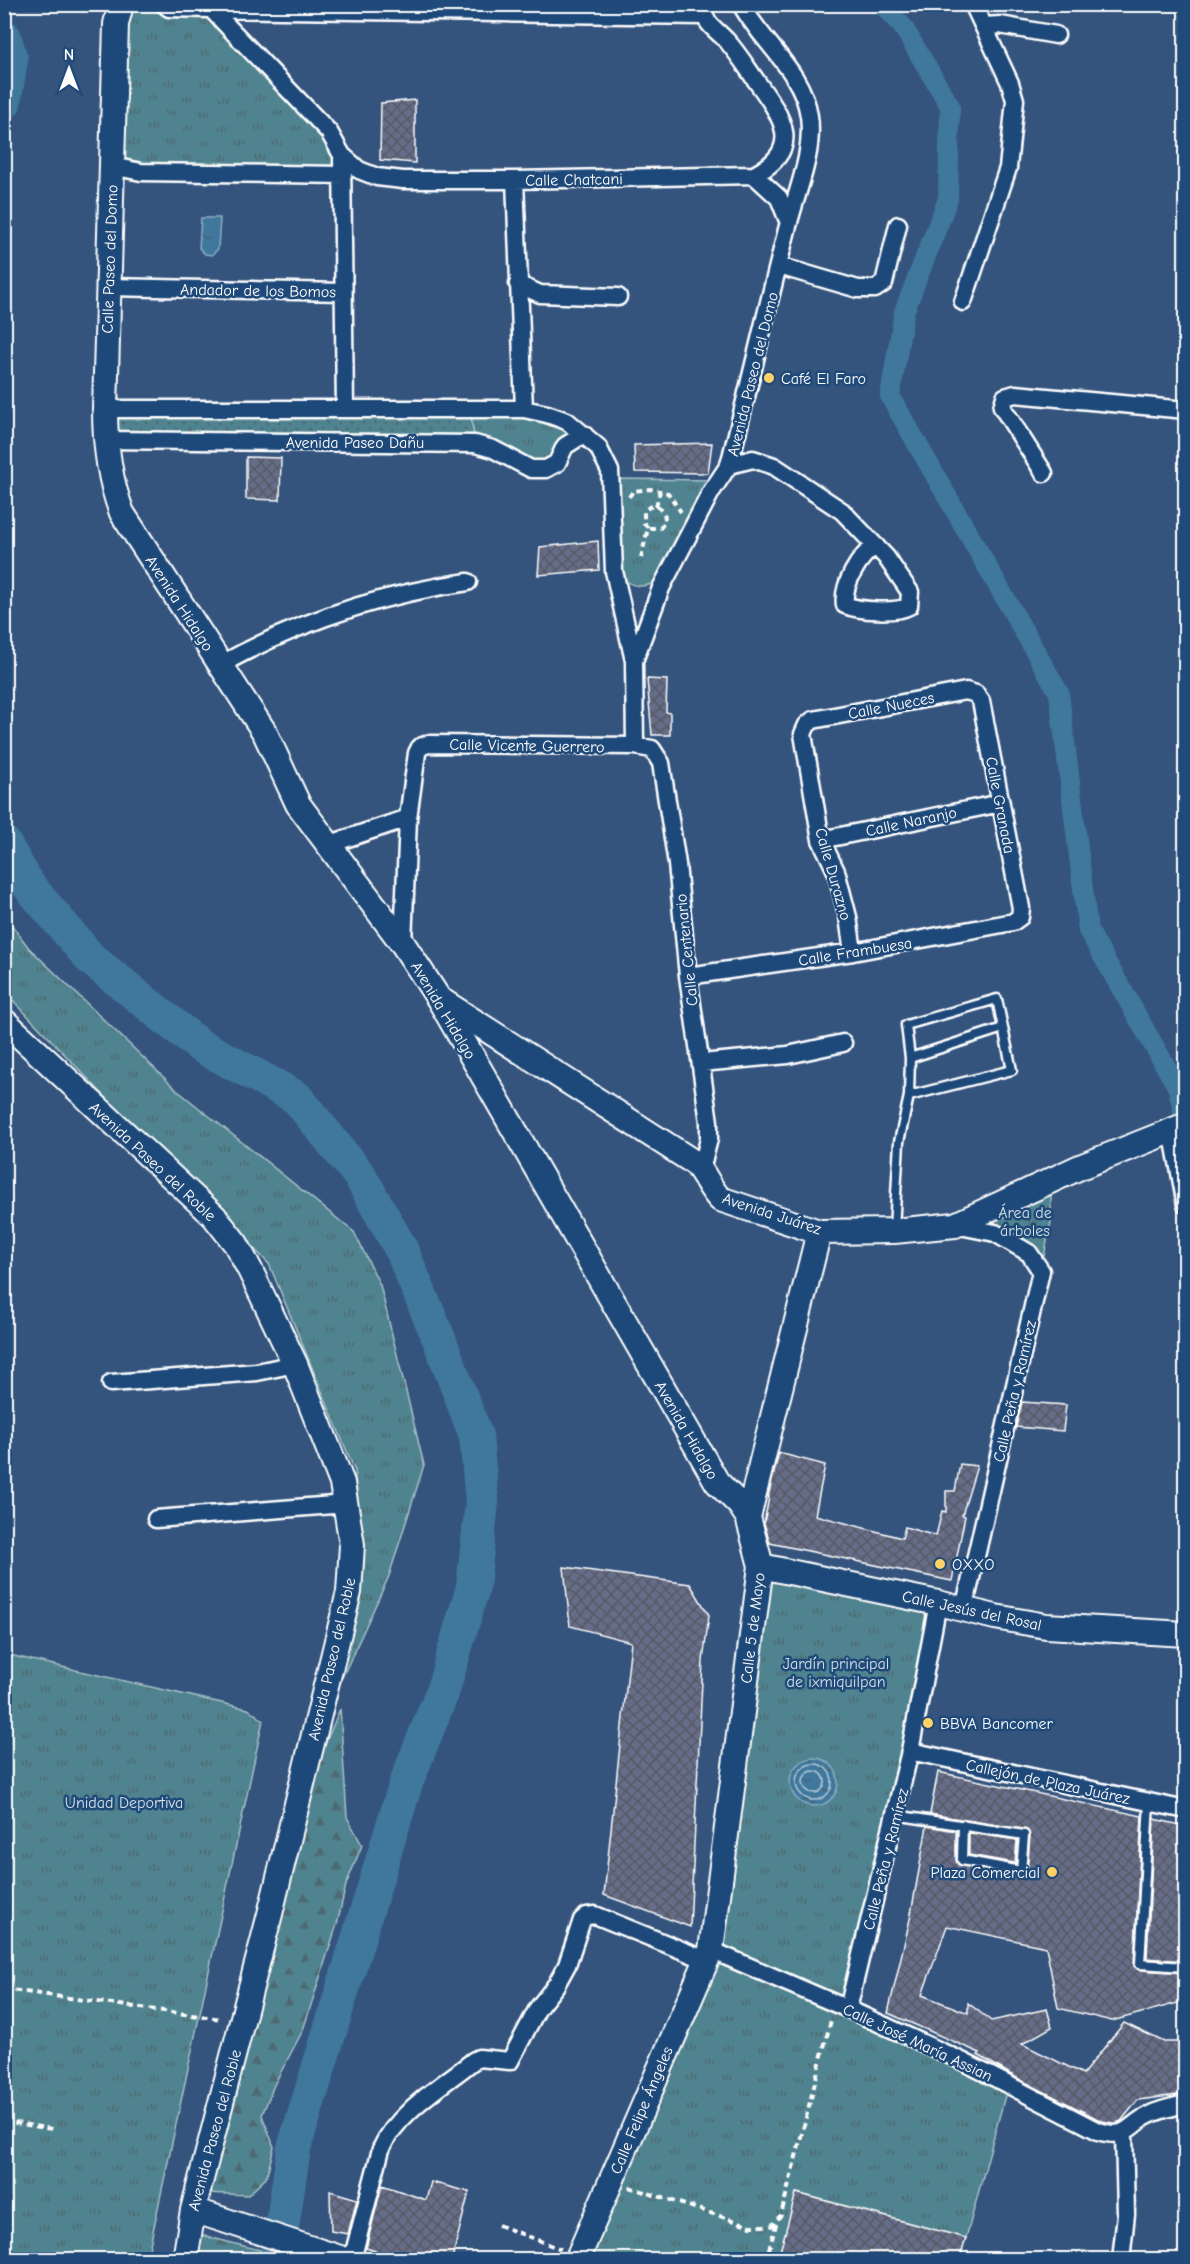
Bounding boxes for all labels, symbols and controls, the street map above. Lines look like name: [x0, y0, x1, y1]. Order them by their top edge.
north arrow: [39, 39, 99, 99]
text: N: [64, 46, 74, 64]
street label: Calle Chatcani: [525, 170, 623, 190]
street label: Calle Paseo del Domo: [98, 184, 122, 334]
street label: Andador de los Bomos: [180, 281, 336, 301]
street label: Avenida Paseo del Domo: [724, 290, 782, 458]
place label: Café El Faro: [781, 370, 866, 388]
marker: Café El Faro: [762, 371, 776, 385]
street label: Avenida Paseo Dañu: [286, 434, 424, 452]
street label: Avenida Hidalgo: [141, 552, 217, 655]
street label: Calle Nueces: [846, 689, 936, 723]
street label: Calle Vicente Guerrero: [449, 736, 605, 756]
street label: Calle Granada: [982, 755, 1018, 855]
street label: Calle Naranjo: [864, 804, 958, 840]
street label: Calle Durazno: [811, 826, 855, 923]
street label: Calle Centenario: [672, 893, 702, 1007]
street label: Calle Frambuesa: [797, 934, 913, 970]
street label: Avenida Hidalgo: [407, 958, 479, 1063]
street label: Avenida Paseo del Roble: [85, 1098, 219, 1225]
street label: Avenida Juárez: [720, 1189, 823, 1238]
park label: Área de árboles: [998, 1203, 1052, 1240]
street label: Calle Peña y Ramírez: [990, 1318, 1040, 1464]
street label: Avenida Hidalgo: [651, 1378, 722, 1483]
place label: OXXO: [952, 1556, 995, 1574]
marker: OXXO: [933, 1557, 947, 1571]
street label: Calle 5 de Mayo: [737, 1572, 769, 1684]
street label: Avenida Paseo del Roble: [304, 1576, 359, 1742]
street label: Calle Jesús del Rosal: [900, 1587, 1043, 1635]
park label: Jardín principal de ixmiquilpan: [783, 1655, 889, 1691]
place label: BBVA Bancomer: [940, 1715, 1054, 1733]
marker: BBVA Bancomer: [921, 1716, 935, 1730]
street label: Callejón de Plaza Juárez: [964, 1756, 1131, 1808]
street label: Calle Peña y Ramírez: [860, 1787, 912, 1932]
park label: Unidad Deportiva: [65, 1794, 183, 1812]
place label: Plaza Comercial: [931, 1864, 1040, 1882]
marker: Plaza Comercial: [1045, 1865, 1059, 1879]
street label: Calle José María Assian: [840, 2000, 995, 2085]
street label: Calle Felipe Ángeles: [606, 2043, 677, 2177]
street label: Avenida Paseo del Roble: [185, 2048, 245, 2213]

